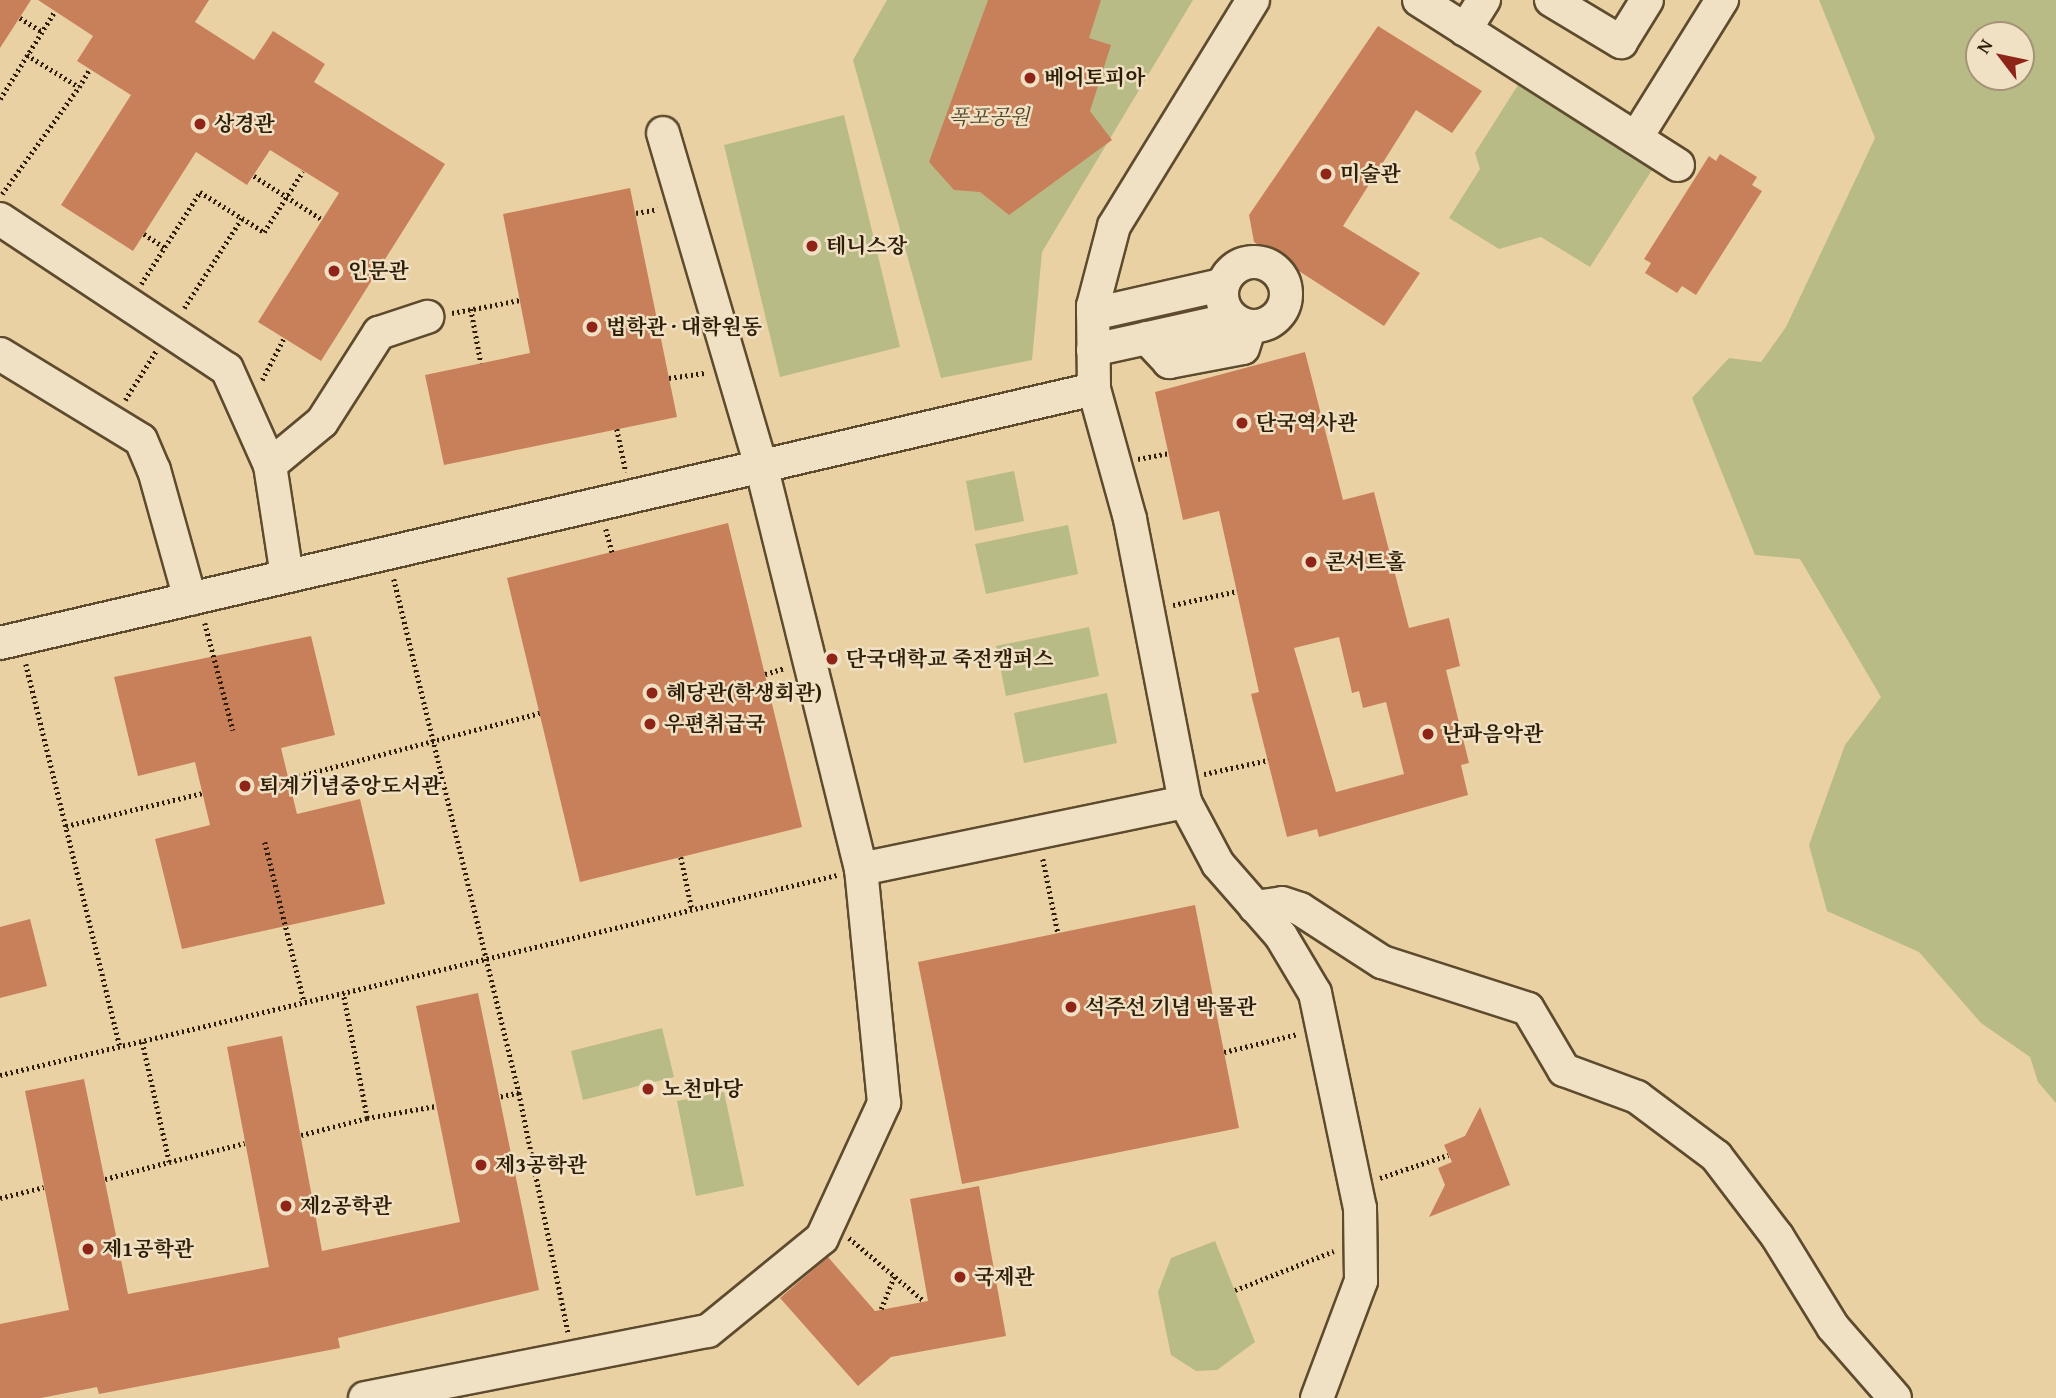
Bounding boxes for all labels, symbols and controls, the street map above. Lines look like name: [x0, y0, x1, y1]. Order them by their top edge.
north arrow: [1965, 21, 2035, 91]
text: N: [1969, 33, 1999, 59]
place label: 베어토피아: [1044, 65, 1145, 91]
marker: 베어토피아: [1022, 70, 1038, 86]
park label: 폭포공원: [948, 104, 1030, 130]
place label: 상경관: [214, 111, 275, 137]
marker: 상경관: [192, 116, 208, 132]
place label: 미술관: [1340, 161, 1401, 187]
marker: 미술관: [1318, 166, 1334, 182]
place label: 테니스장: [826, 233, 907, 259]
marker: 테니스장: [804, 238, 820, 254]
place label: 인문관: [348, 258, 409, 284]
marker: 인문관: [326, 263, 342, 279]
place label: 법학관 · 대학원동: [606, 314, 762, 340]
marker: 법학관 · 대학원동: [584, 319, 600, 335]
place label: 단국역사관: [1256, 410, 1357, 436]
marker: 단국역사관: [1234, 415, 1250, 431]
place label: 콘서트홀: [1325, 549, 1406, 575]
marker: 콘서트홀: [1303, 554, 1319, 570]
place label: 단국대학교 죽전캠퍼스: [846, 646, 1053, 672]
marker: 단국대학교 죽전캠퍼스: [824, 651, 840, 667]
place label: 혜당관(학생회관): [666, 680, 822, 706]
marker: 혜당관(학생회관): [644, 685, 660, 701]
place label: 우편취급국: [664, 711, 765, 737]
marker: 우편취급국: [642, 716, 658, 732]
place label: 난파음악관: [1442, 721, 1543, 747]
marker: 난파음악관: [1420, 726, 1436, 742]
place label: 퇴계기념중앙도서관: [259, 773, 442, 799]
marker: 퇴계기념중앙도서관: [237, 778, 253, 794]
place label: 석주선 기념 박물관: [1085, 994, 1257, 1020]
marker: 석주선 기념 박물관: [1063, 999, 1079, 1015]
place label: 노천마당: [662, 1076, 743, 1102]
marker: 노천마당: [640, 1081, 656, 1097]
place label: 제3공학관: [495, 1152, 587, 1178]
marker: 제3공학관: [473, 1157, 489, 1173]
place label: 제2공학관: [300, 1193, 392, 1219]
marker: 제2공학관: [278, 1198, 294, 1214]
place label: 제1공학관: [102, 1236, 194, 1262]
marker: 제1공학관: [80, 1241, 96, 1257]
place label: 국제관: [974, 1264, 1035, 1290]
marker: 국제관: [952, 1269, 968, 1285]

